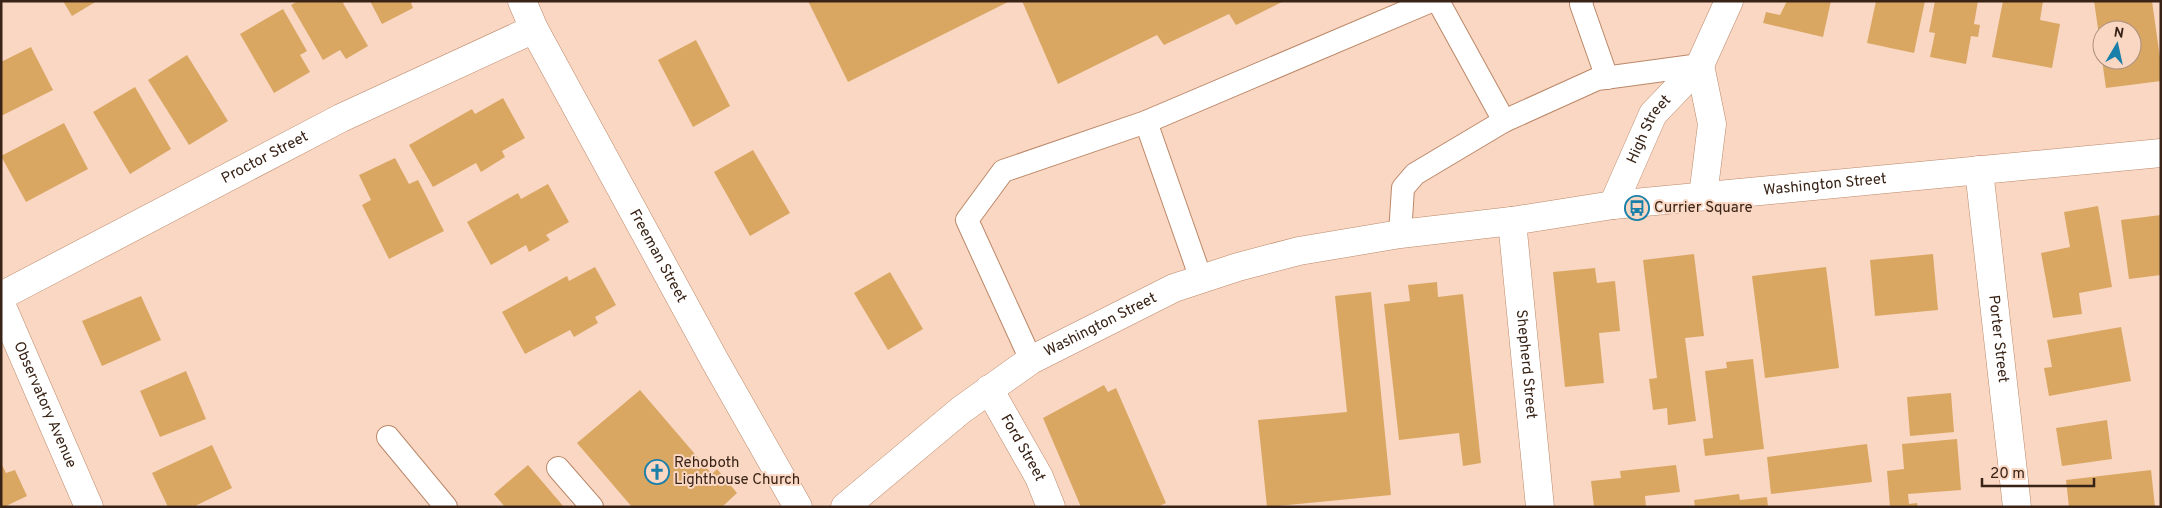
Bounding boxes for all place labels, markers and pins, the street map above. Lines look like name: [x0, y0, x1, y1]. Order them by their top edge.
bus stop icon: Currier Square: [1624, 195, 1650, 221]
place label: Currier Square: [1654, 199, 1753, 218]
place label: Rehoboth Lighthouse Church: [674, 454, 800, 490]
church icon: Rehoboth Lighthouse Church: [644, 459, 670, 485]

